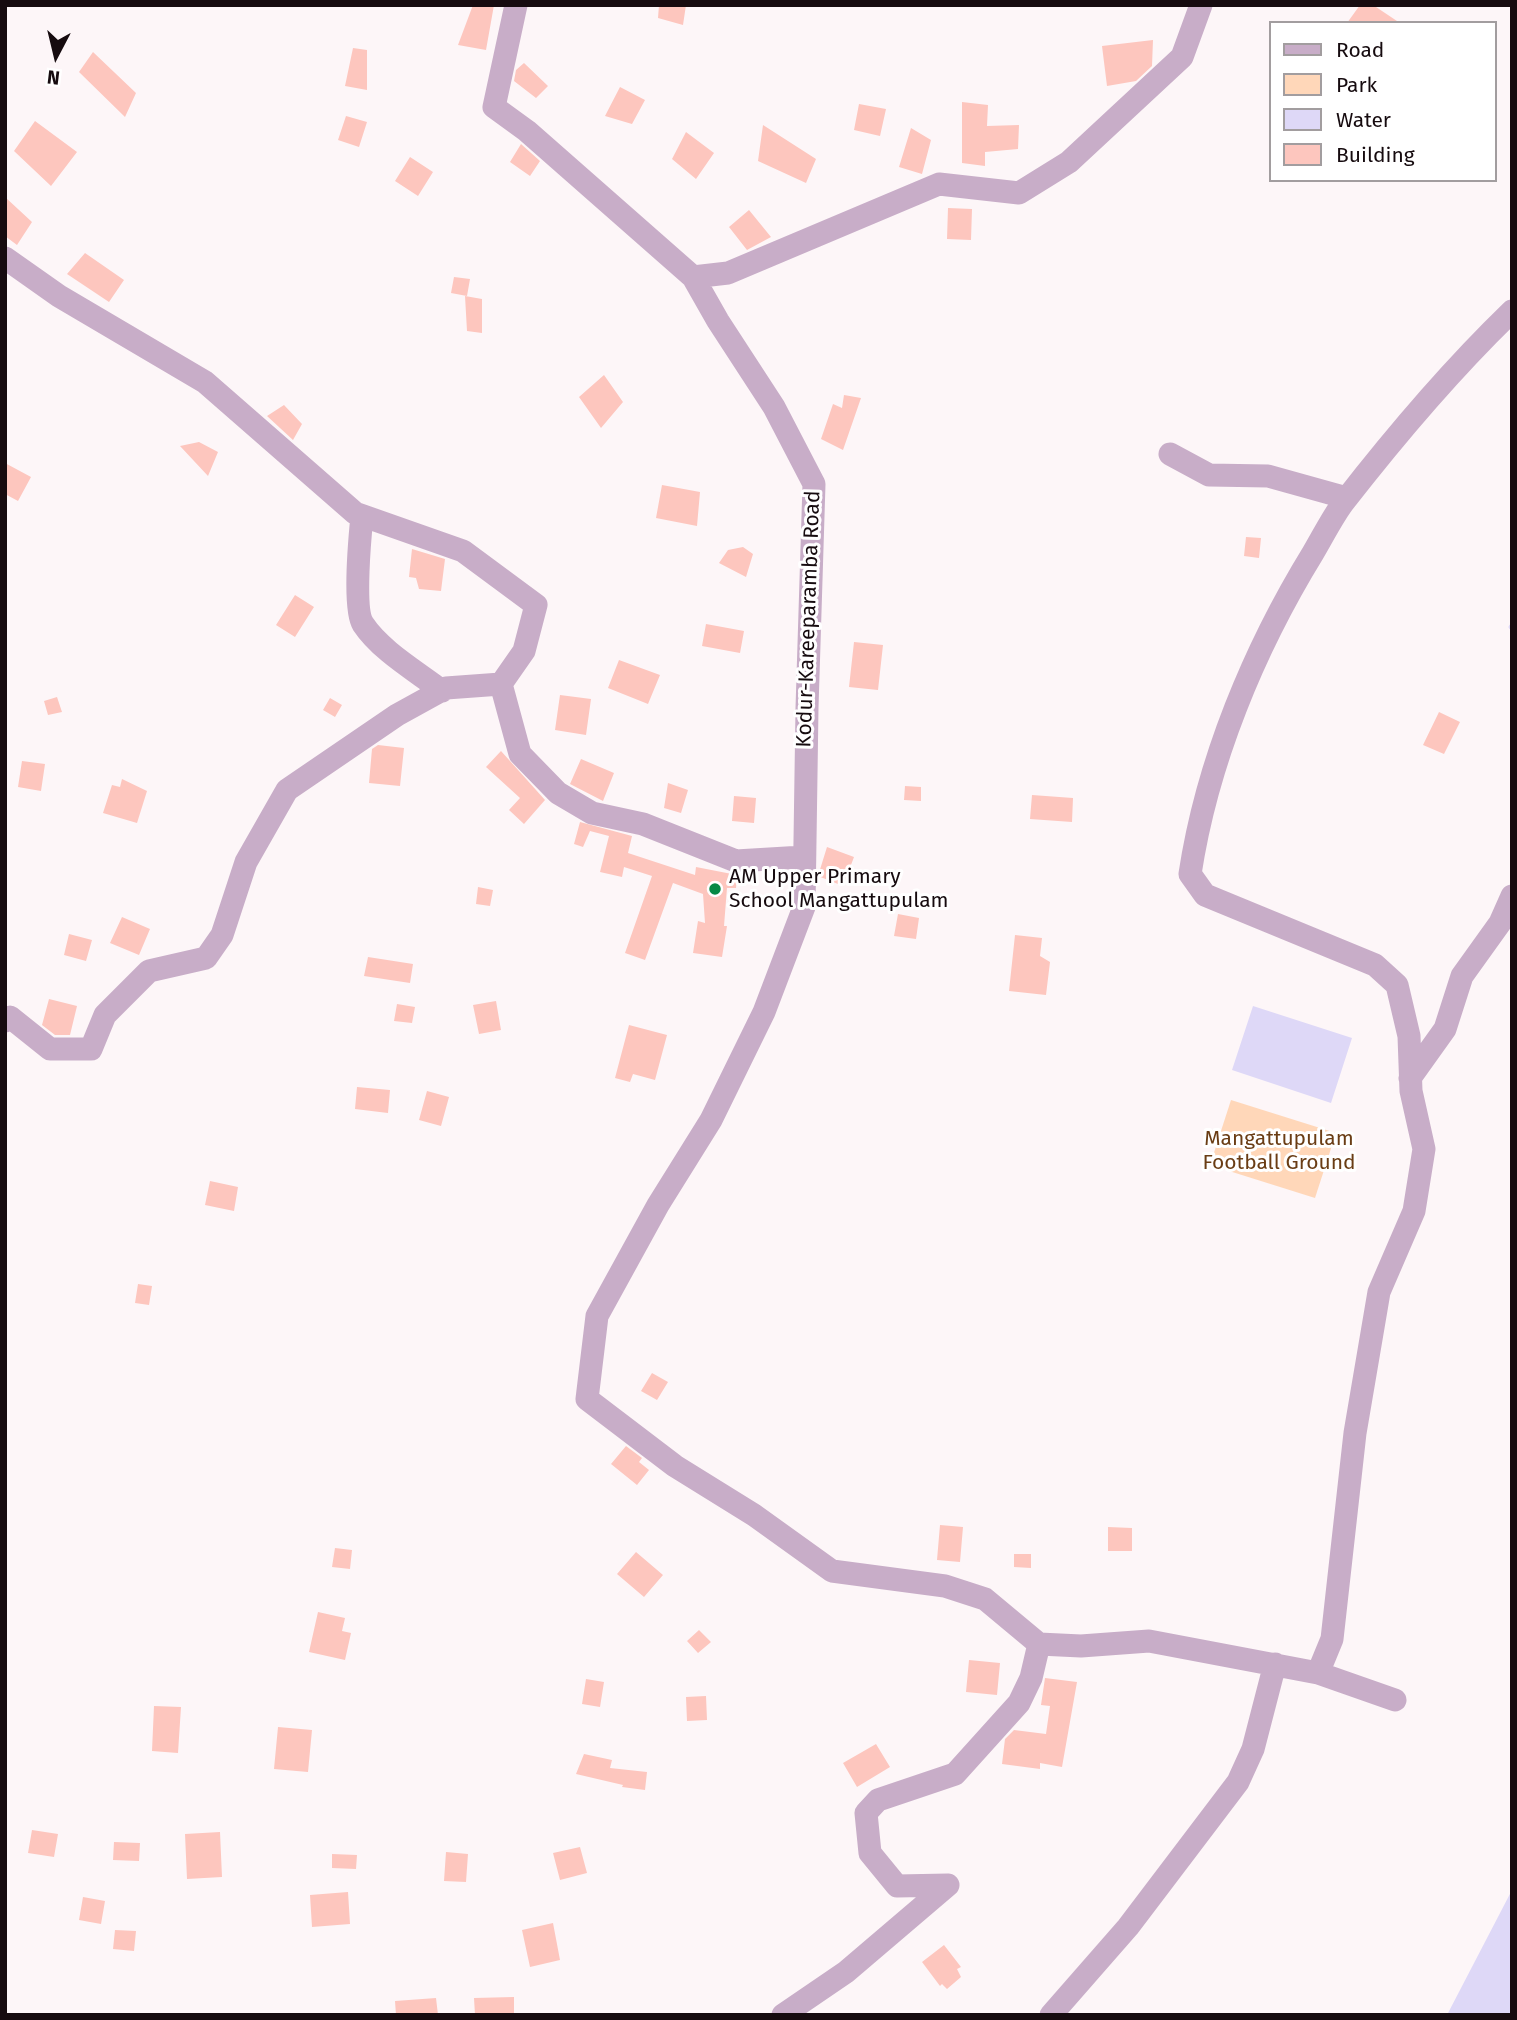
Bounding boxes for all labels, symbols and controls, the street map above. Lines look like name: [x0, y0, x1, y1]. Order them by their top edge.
north arrow: [21, 21, 91, 91]
legend: [1268, 21, 1496, 182]
text: Road: [1336, 37, 1384, 63]
text: N: [46, 65, 61, 90]
text: Park: [1336, 72, 1377, 98]
text: Water: [1336, 107, 1391, 133]
text: Building: [1336, 142, 1415, 168]
street label: Kodur-Kareeparamba Road: [792, 490, 826, 748]
place label: AM Upper Primary School Mangattupulam: [729, 864, 949, 914]
marker: AM Upper Primary School Mangattupulam: [707, 881, 723, 897]
park label: Mangattupulam Football Ground: [1202, 1126, 1356, 1176]

